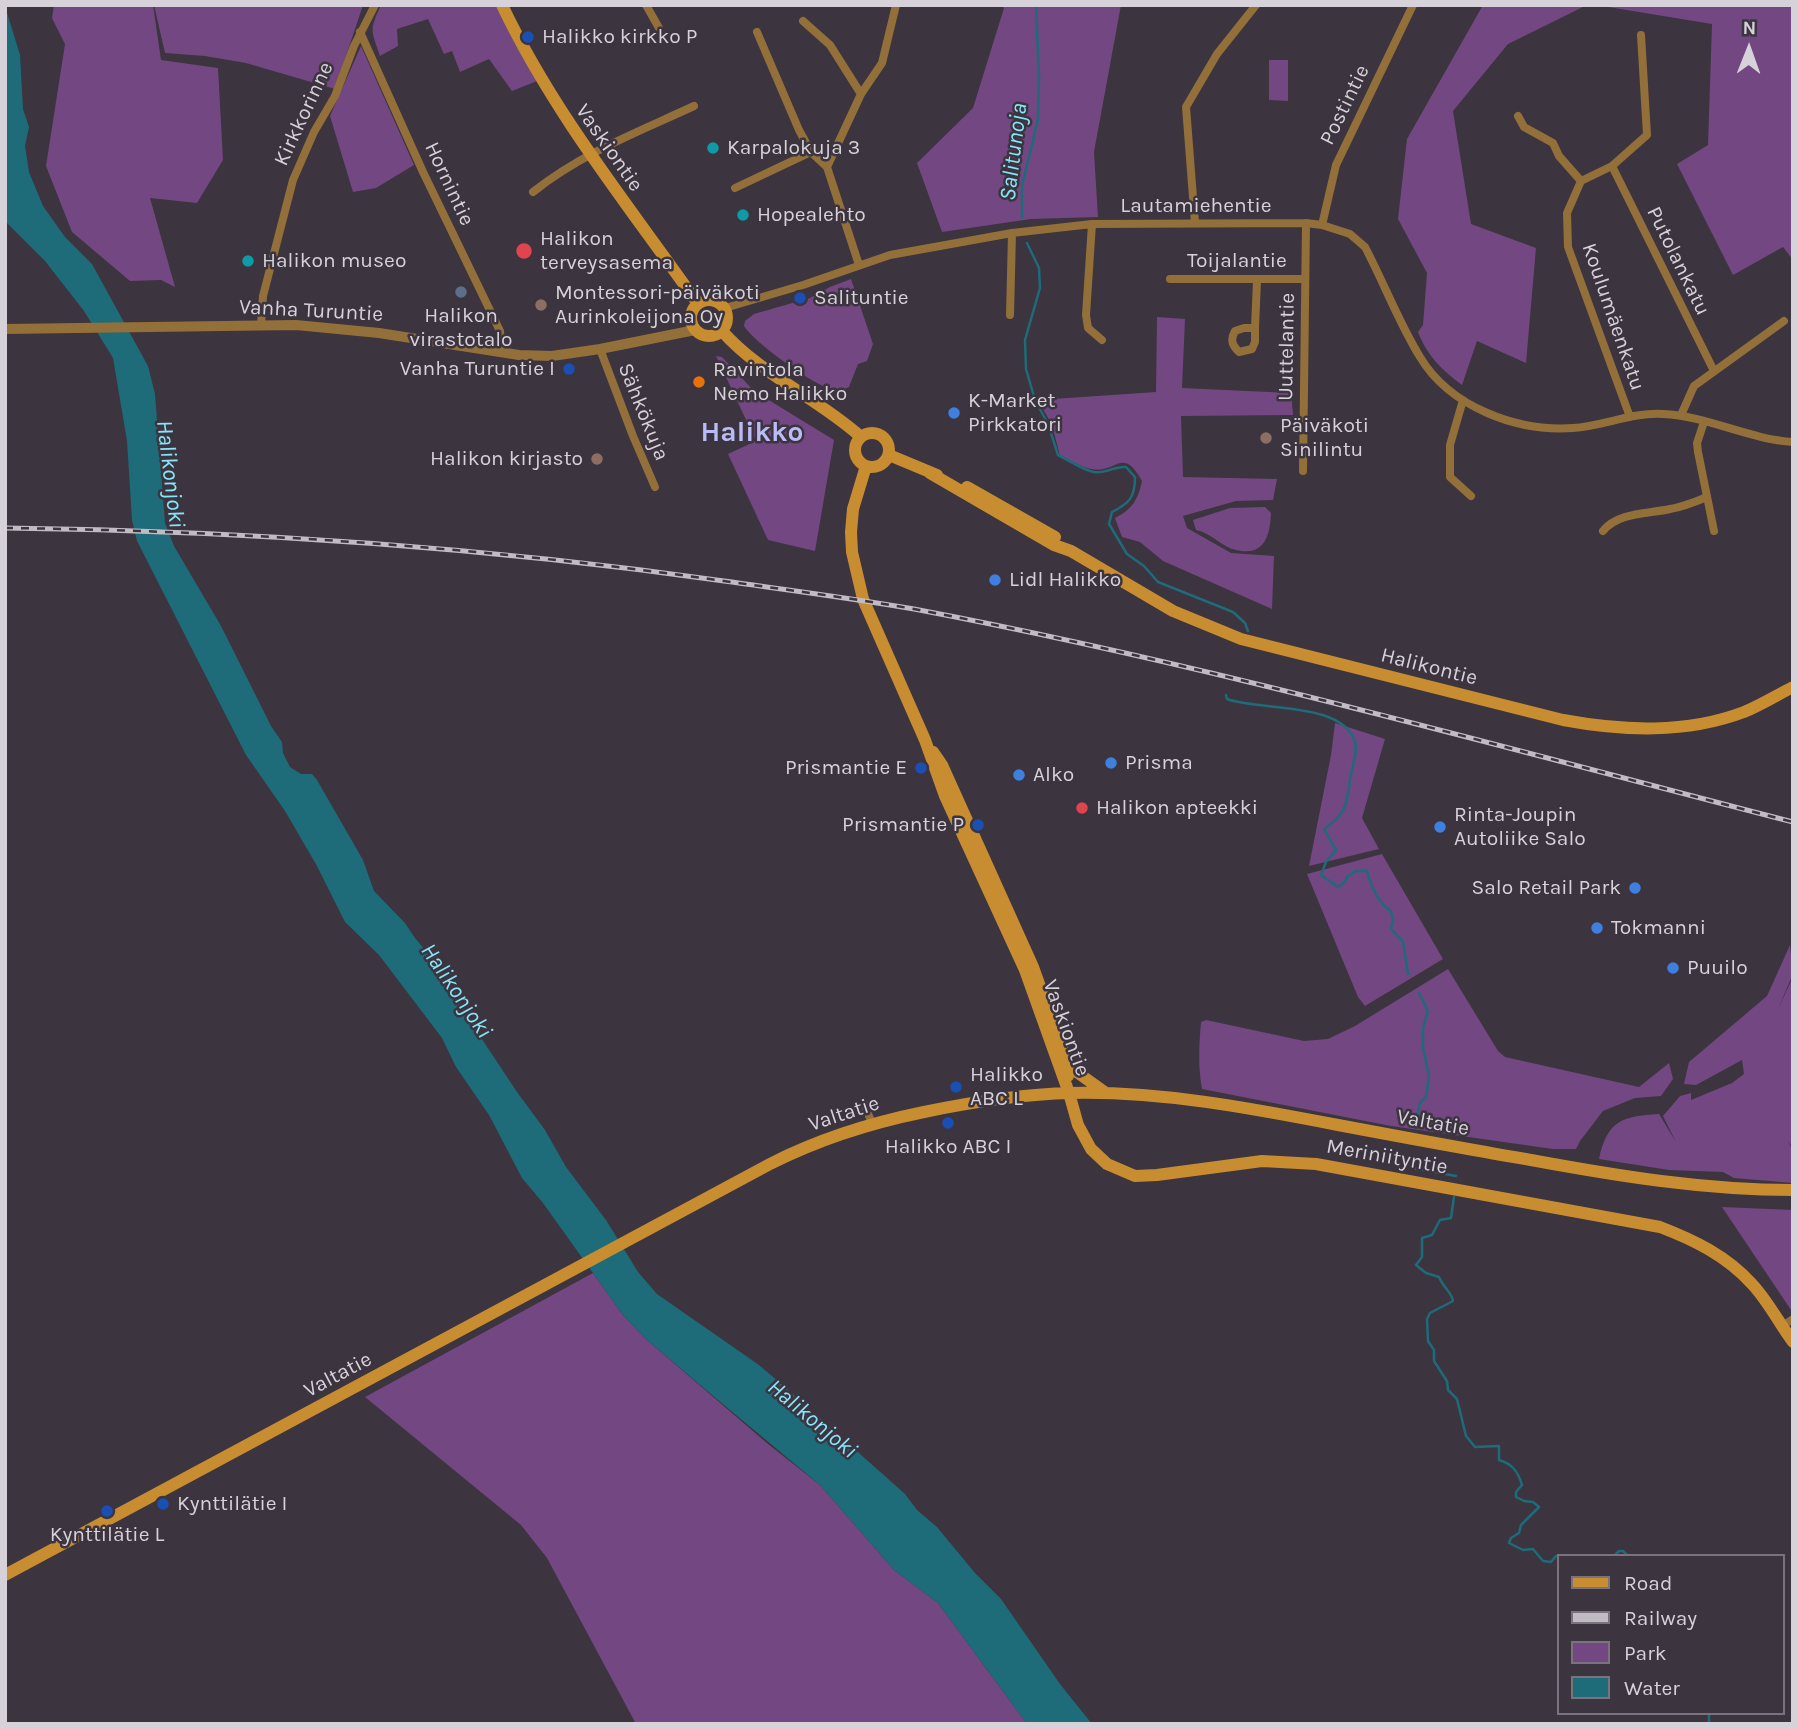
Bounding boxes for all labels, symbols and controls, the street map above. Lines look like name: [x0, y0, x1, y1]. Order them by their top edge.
north arrow: [1714, 14, 1784, 84]
text: N: [1742, 17, 1756, 39]
place label: Halikko kirkko P: [542, 24, 697, 50]
marker: Halikko kirkko P: [520, 29, 536, 45]
street label: Kirkkorinne: [269, 58, 339, 170]
street label: Postintie: [1315, 61, 1375, 149]
street label: Vaskiontie: [570, 99, 648, 197]
water label: Salitunoja: [994, 102, 1034, 202]
place label: Karpalokuja 3: [727, 135, 860, 161]
street label: Hornintie: [419, 138, 479, 230]
marker: Karpalokuja 3: [705, 140, 721, 156]
street label: Lautamiehentie: [1120, 193, 1272, 219]
place label: Hopealehto: [757, 202, 866, 228]
street label: Putolankatu: [1641, 203, 1715, 319]
marker: Hopealehto: [735, 207, 751, 223]
place label: Halikon terveysasema: [540, 226, 673, 276]
street label: Koulumäenkatu: [1576, 240, 1650, 394]
marker: Halikon terveysasema: [514, 241, 534, 261]
place label: Halikon museo: [262, 248, 406, 274]
street label: Toijalantie: [1187, 248, 1287, 274]
marker: Halikon museo: [240, 253, 256, 269]
place label: Montessori-päiväkoti Aurinkoleijona Oy: [555, 280, 760, 330]
marker: Halikon virastotalo: [453, 284, 469, 300]
place label: Salituntie: [814, 285, 909, 311]
marker: Salituntie: [792, 290, 808, 306]
street label: Uuttelantie: [1273, 293, 1301, 401]
street label: Vanha Turuntie: [238, 295, 384, 327]
marker: Montessori-päiväkoti Aurinkoleijona Oy: [533, 297, 549, 313]
place label: Halikon virastotalo: [409, 303, 513, 353]
place label: Vanha Turuntie I: [400, 356, 555, 382]
place label: Ravintola Nemo Halikko: [713, 357, 847, 407]
street label: Sähkökuja: [612, 360, 674, 464]
marker: Vanha Turuntie I: [561, 361, 577, 377]
marker: Ravintola Nemo Halikko: [691, 374, 707, 390]
place label: K-Market Pirkkatori: [968, 388, 1062, 438]
marker: K-Market Pirkkatori: [946, 405, 962, 421]
place label: Päiväkoti Sinilintu: [1280, 413, 1369, 463]
district label: Halikko: [701, 416, 803, 450]
water label: Halikonjoki: [150, 418, 190, 530]
marker: Päiväkoti Sinilintu: [1258, 430, 1274, 446]
place label: Halikon kirjasto: [430, 446, 583, 472]
marker: Halikon kirjasto: [589, 451, 605, 467]
place label: Lidl Halikko: [1009, 567, 1121, 593]
marker: Lidl Halikko: [987, 572, 1003, 588]
street label: Halikontie: [1378, 643, 1480, 691]
place label: Prisma: [1125, 750, 1193, 776]
place label: Prismantie E: [785, 755, 907, 781]
marker: Prisma: [1103, 755, 1119, 771]
marker: Prismantie E: [913, 760, 929, 776]
place label: Alko: [1033, 762, 1074, 788]
marker: Alko: [1011, 767, 1027, 783]
place label: Halikon apteekki: [1096, 795, 1258, 821]
marker: Halikon apteekki: [1074, 800, 1090, 816]
place label: Rinta-Joupin Autoliike Salo: [1454, 802, 1586, 852]
place label: Prismantie P: [842, 812, 964, 838]
marker: Prismantie P: [970, 817, 986, 833]
marker: Rinta-Joupin Autoliike Salo: [1432, 819, 1448, 835]
place label: Salo Retail Park: [1472, 875, 1621, 901]
marker: Salo Retail Park: [1627, 880, 1643, 896]
place label: Tokmanni: [1611, 915, 1706, 941]
marker: Tokmanni: [1589, 920, 1605, 936]
water label: Halikonjoki: [414, 938, 498, 1044]
place label: Puuilo: [1687, 955, 1748, 981]
marker: Puuilo: [1665, 960, 1681, 976]
street label: Vaskiontie: [1037, 976, 1095, 1080]
place label: Halikko ABC L: [970, 1062, 1043, 1112]
marker: Halikko ABC L: [948, 1079, 964, 1095]
street label: Valtatie: [805, 1091, 883, 1137]
street label: Valtatie: [1395, 1104, 1471, 1142]
marker: Halikko ABC I: [940, 1115, 956, 1131]
place label: Halikko ABC I: [885, 1134, 1011, 1160]
street label: Meriniityntie: [1324, 1134, 1450, 1180]
street label: Valtatie: [300, 1347, 376, 1403]
water label: Halikonjoki: [762, 1374, 862, 1464]
place label: Kynttilätie I: [177, 1491, 288, 1517]
marker: Kynttilätie I: [155, 1496, 171, 1512]
marker: Kynttilätie L: [99, 1503, 115, 1519]
place label: Kynttilätie L: [50, 1522, 164, 1548]
legend: [1556, 1554, 1784, 1715]
text: Road: [1624, 1571, 1672, 1595]
text: Railway: [1624, 1606, 1697, 1630]
text: Park: [1624, 1641, 1667, 1665]
text: Water: [1624, 1676, 1680, 1700]

